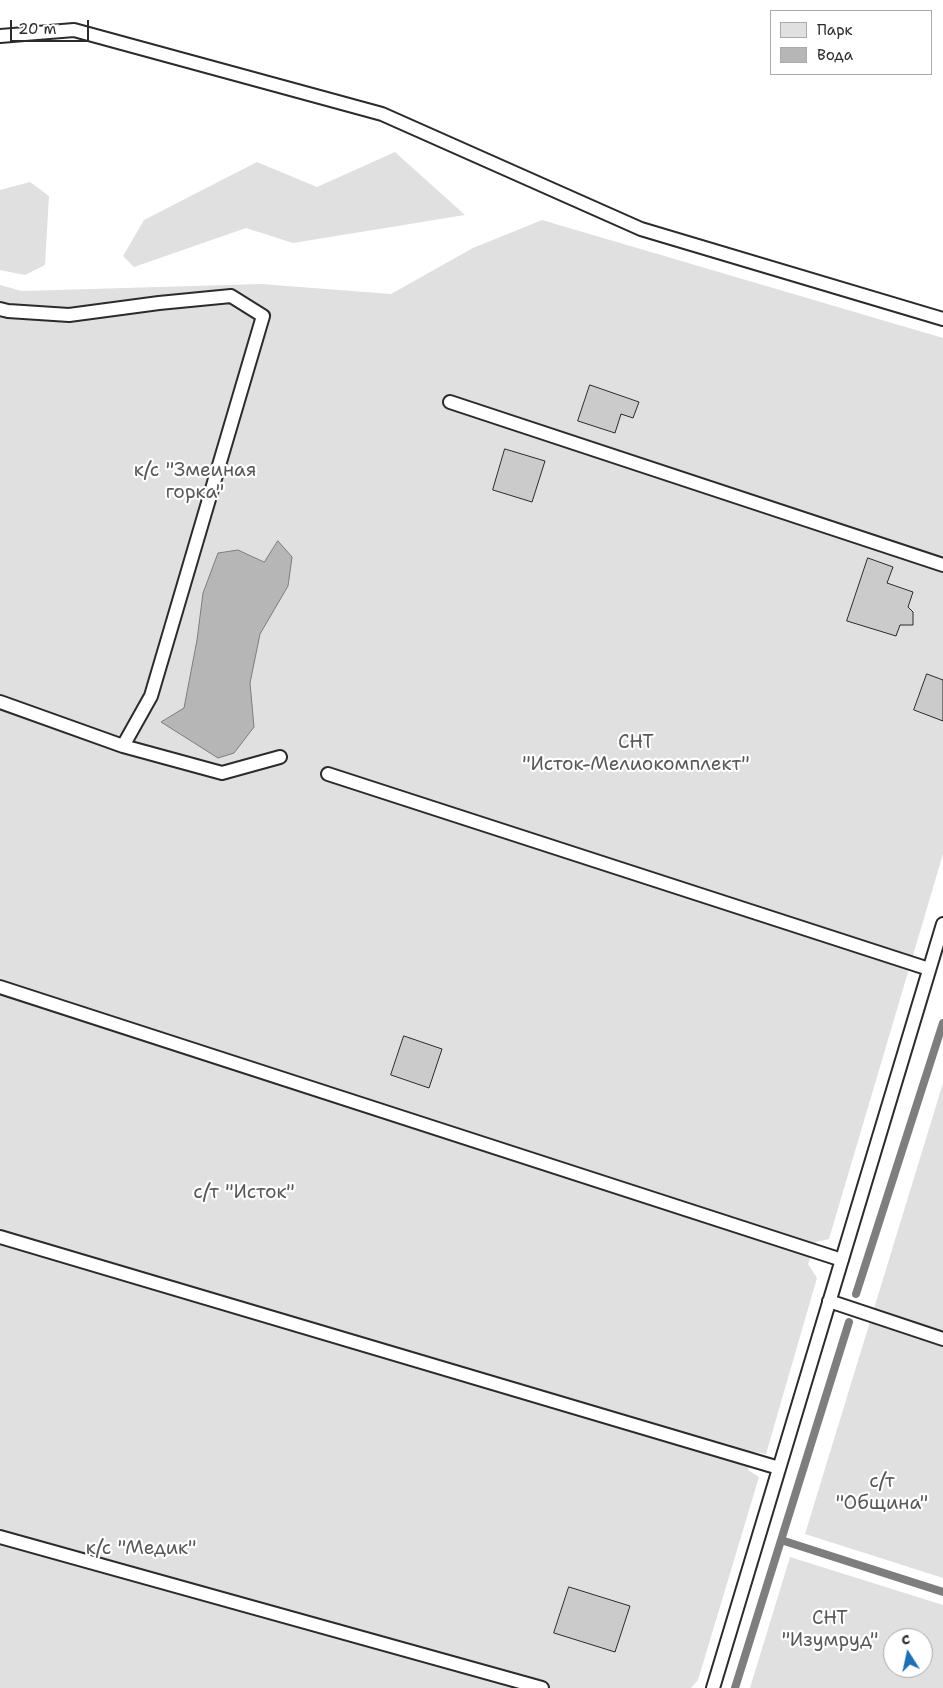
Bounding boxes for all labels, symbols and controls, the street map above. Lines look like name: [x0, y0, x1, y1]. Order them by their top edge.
scale bar: [12, 10, 91, 42]
legend: [770, 10, 933, 75]
text: 20 m: [18, 19, 57, 39]
text: Парк: [817, 20, 853, 40]
text: Вода: [817, 45, 853, 65]
park label: к/с "Змеиная горка": [134, 460, 256, 504]
park label: СНТ "Исток-Мелиокомплект": [522, 732, 750, 776]
park label: с/т "Исток": [193, 1182, 295, 1204]
park label: с/т "Община": [836, 1471, 928, 1515]
park label: к/с "Медик": [86, 1538, 196, 1560]
park label: СНТ "Изумруд": [782, 1608, 878, 1652]
north arrow: [883, 1628, 933, 1678]
text: С: [900, 1630, 911, 1649]

